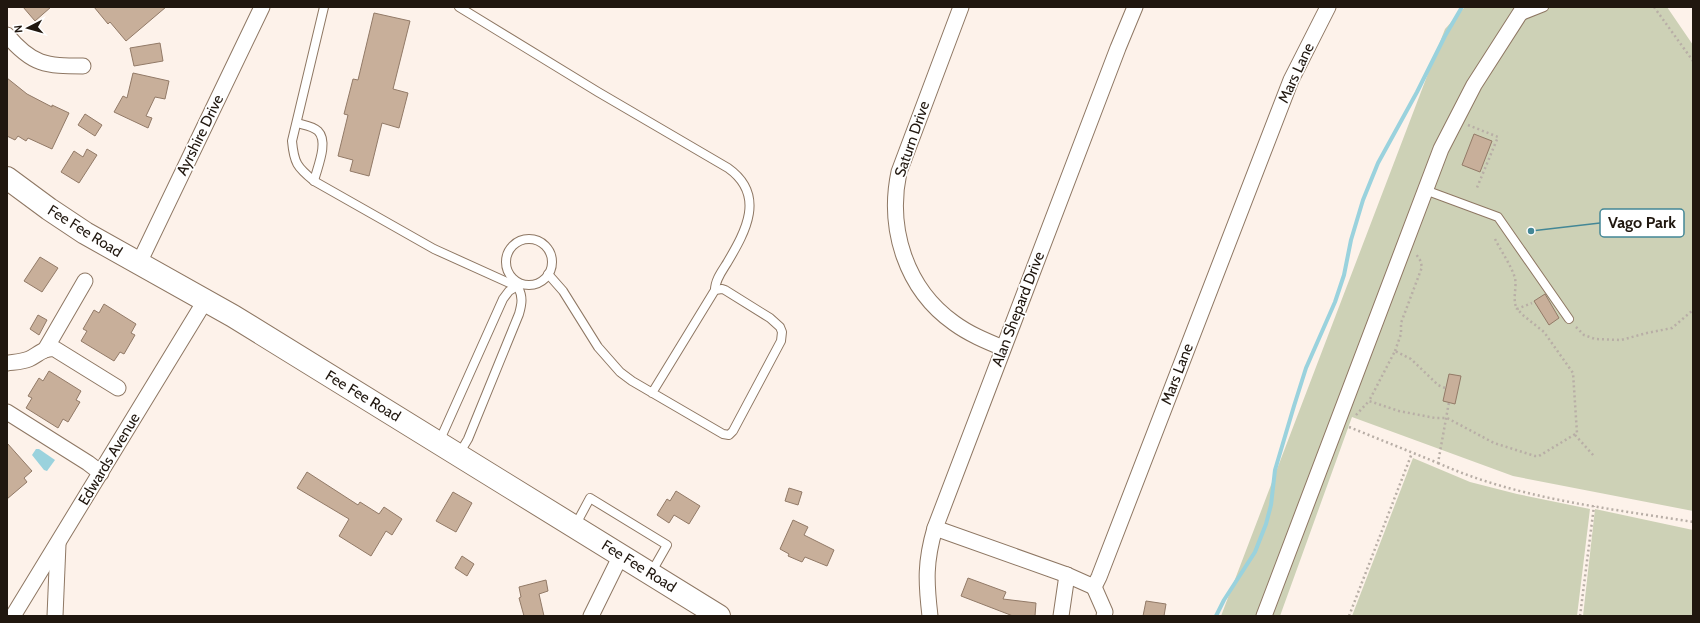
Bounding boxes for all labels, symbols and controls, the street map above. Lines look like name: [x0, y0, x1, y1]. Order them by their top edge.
north arrow: [8, 8, 48, 48]
text: N: [11, 24, 25, 34]
street label: Mars Lane: [1274, 40, 1318, 106]
street label: Ayrshire Drive: [173, 91, 227, 178]
street label: Saturn Drive: [891, 98, 933, 179]
street label: Fee Fee Road: [44, 201, 126, 261]
callout: Vago Park: [1600, 209, 1684, 237]
text: Vago Park: [1608, 213, 1676, 232]
street label: Alan Shepard Drive: [988, 249, 1048, 369]
street label: Mars Lane: [1157, 340, 1197, 407]
street label: Fee Fee Road: [322, 367, 404, 425]
street label: Edwards Avenue: [74, 409, 144, 508]
street label: Fee Fee Road: [598, 536, 680, 596]

